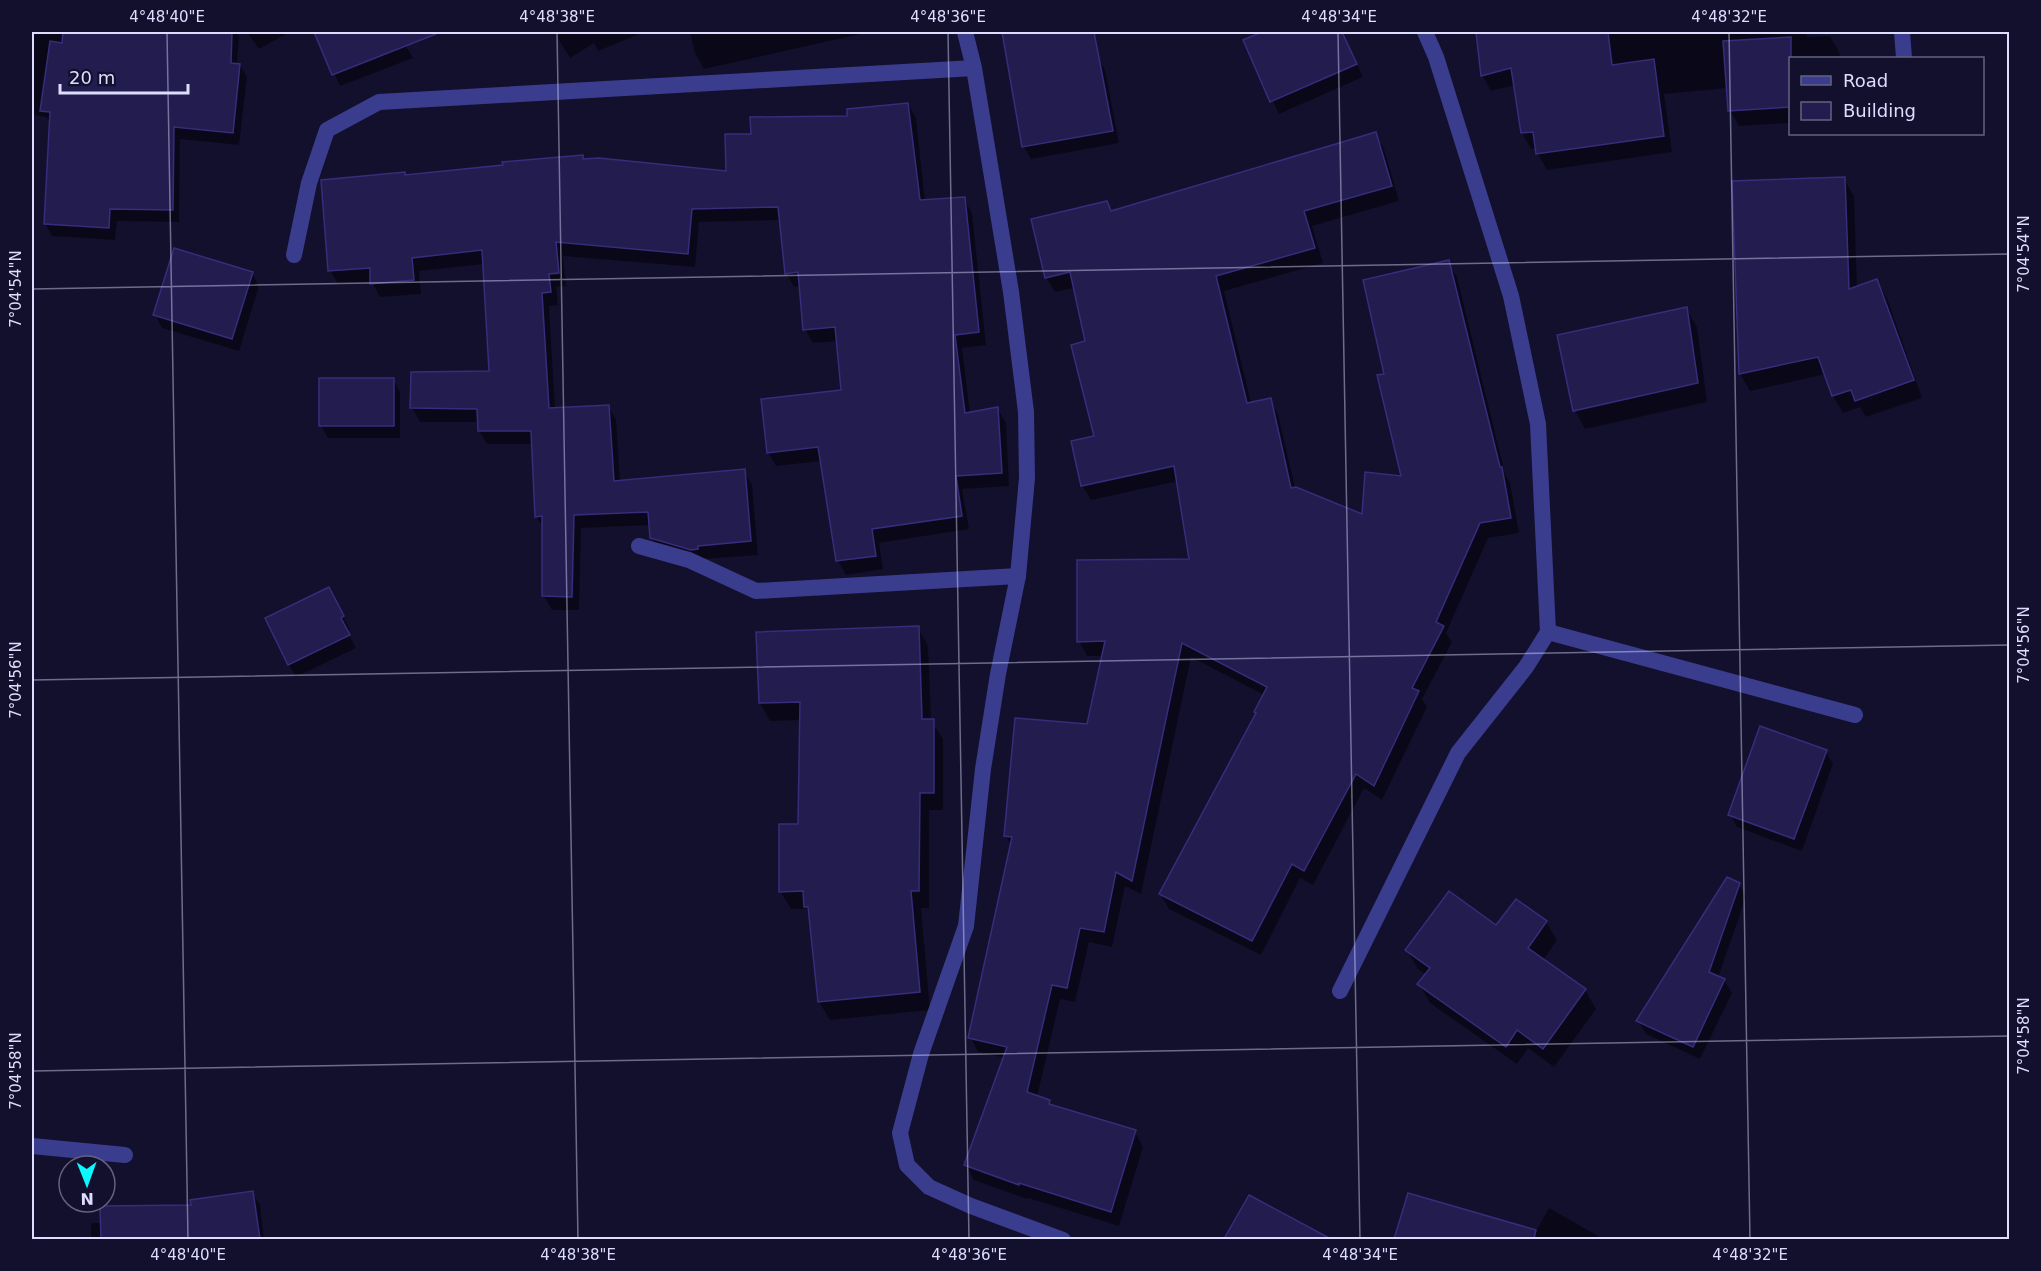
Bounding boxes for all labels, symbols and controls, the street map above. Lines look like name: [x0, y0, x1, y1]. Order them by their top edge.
text: 4°48'40"E: [129, 8, 205, 26]
text: 4°48'38"E: [519, 8, 595, 26]
text: 4°48'36"E: [910, 8, 986, 26]
text: 4°48'34"E: [1301, 8, 1377, 26]
text: 4°48'32"E: [1691, 8, 1767, 26]
scale bar: [60, 57, 188, 95]
legend: [1789, 57, 1984, 135]
text: 20 m: [69, 67, 115, 88]
text: Road: [1843, 70, 1888, 91]
text: Building: [1843, 100, 1916, 121]
text: 7°04'54"N: [2015, 215, 2033, 293]
text: 7°04'54"N: [7, 250, 25, 328]
text: 7°04'56"N: [2015, 606, 2033, 684]
text: 7°04'56"N: [7, 641, 25, 719]
text: 7°04'58"N: [2015, 997, 2033, 1075]
text: 7°04'58"N: [7, 1032, 25, 1110]
north arrow: [57, 1154, 117, 1214]
text: N: [80, 1189, 94, 1208]
text: 4°48'40"E: [150, 1246, 226, 1264]
text: 4°48'38"E: [540, 1246, 616, 1264]
text: 4°48'36"E: [931, 1246, 1007, 1264]
text: 4°48'34"E: [1322, 1246, 1398, 1264]
text: 4°48'32"E: [1712, 1246, 1788, 1264]

